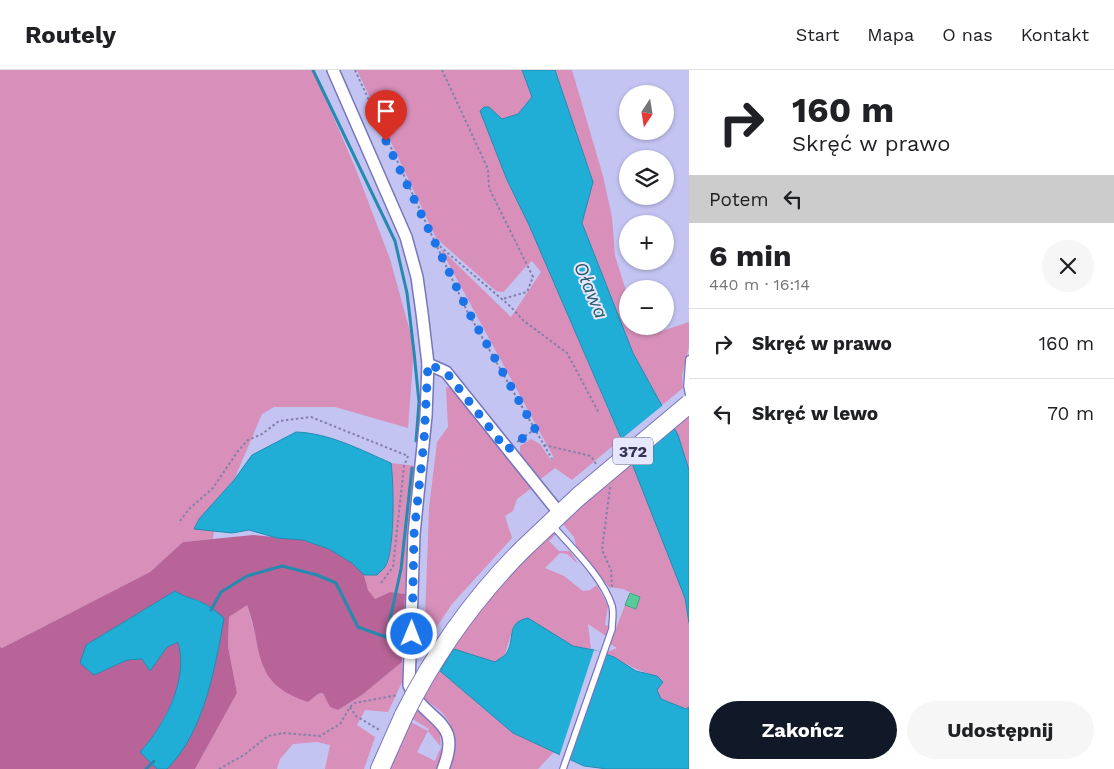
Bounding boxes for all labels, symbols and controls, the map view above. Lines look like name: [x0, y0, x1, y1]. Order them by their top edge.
text: Routely: [25, 21, 116, 49]
text: Start: [796, 24, 839, 45]
text: Mapa: [867, 24, 914, 45]
text: O nas: [942, 24, 993, 45]
text: Kontakt: [1021, 24, 1089, 45]
north arrow: [619, 85, 674, 140]
map controls: [619, 85, 674, 335]
text: 160 m: [792, 89, 894, 131]
pin: [365, 90, 407, 141]
icon: right: [709, 90, 774, 155]
icon: arrive: [372, 97, 400, 125]
text: Skręć w prawo: [792, 131, 951, 156]
button: layers: [619, 150, 674, 205]
icon: left: [779, 185, 807, 213]
text: Potem: [709, 188, 769, 211]
button: +: [619, 215, 674, 270]
text: 6 min: [709, 238, 792, 273]
button: close: [1042, 240, 1094, 292]
water label: Oława: [569, 258, 613, 322]
text: 440 m · 16:14: [709, 275, 810, 294]
button: −: [619, 280, 674, 335]
icon: right: [709, 330, 737, 358]
text: Skręć w prawo: [752, 332, 892, 355]
text: 160 m: [1039, 332, 1094, 355]
icon: left: [709, 400, 737, 428]
text: Skręć w lewo: [752, 402, 878, 425]
text: 70 m: [1047, 402, 1094, 425]
road number: 372: [613, 438, 653, 464]
position arrow: [385, 607, 437, 659]
button: Zakończ: [709, 701, 897, 759]
button: Udostępnij: [907, 701, 1094, 759]

